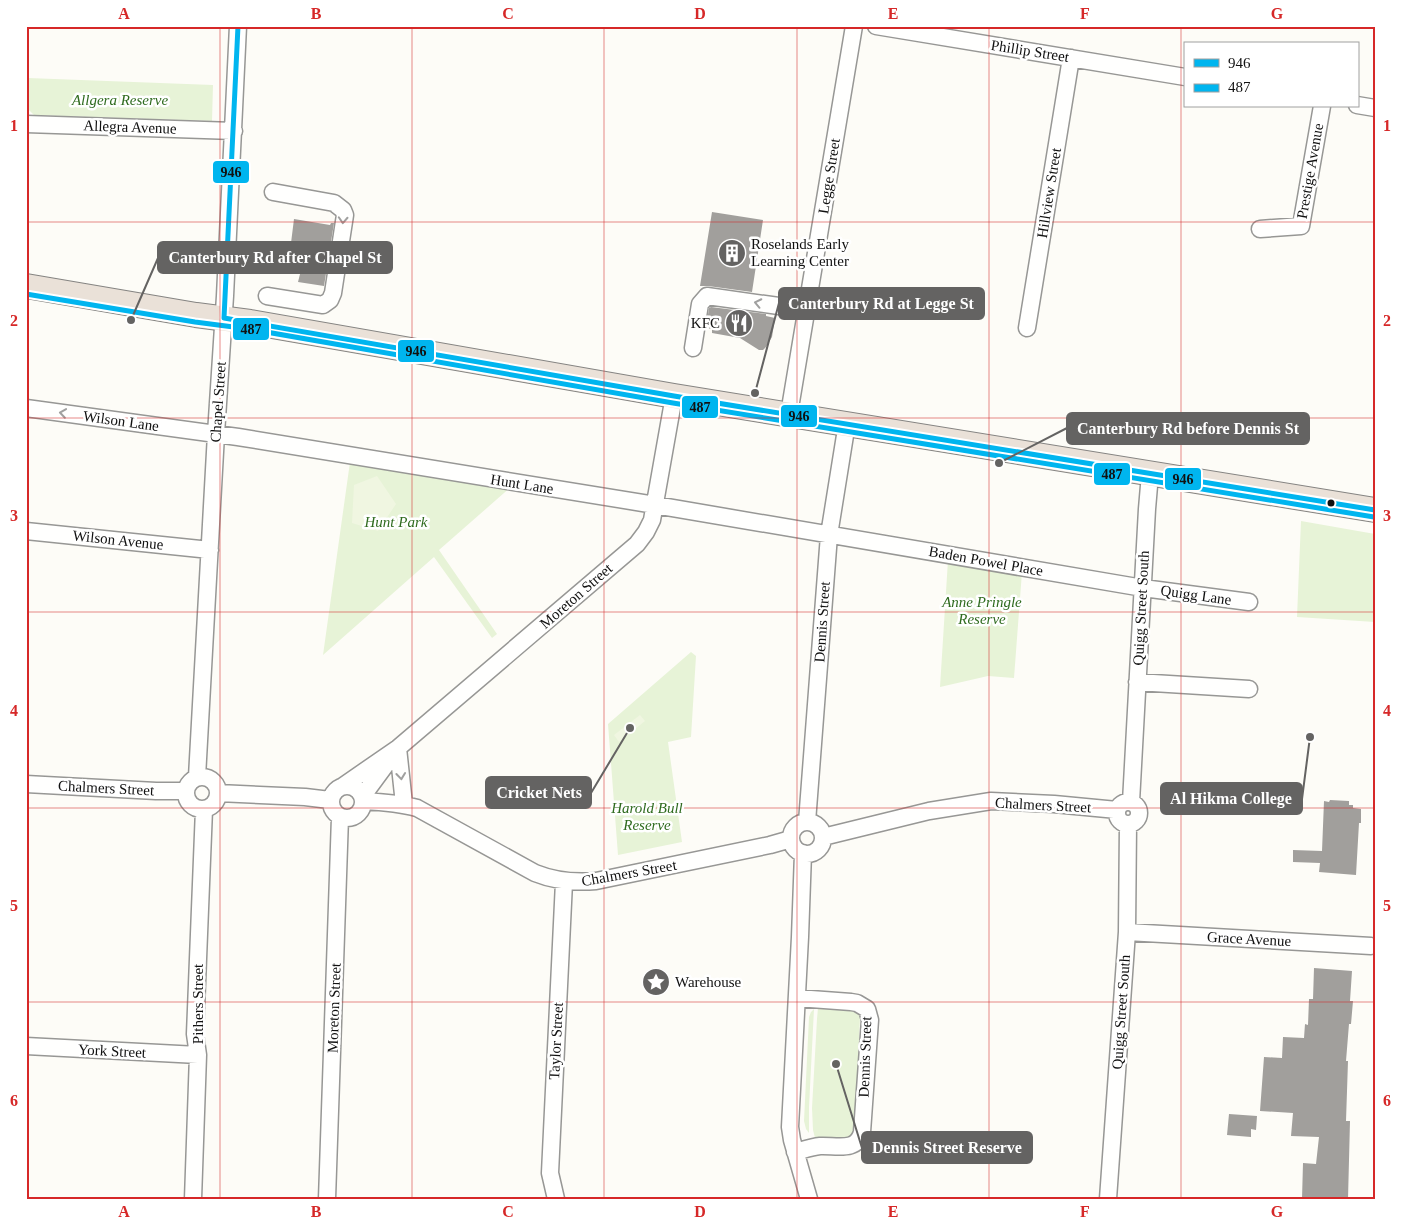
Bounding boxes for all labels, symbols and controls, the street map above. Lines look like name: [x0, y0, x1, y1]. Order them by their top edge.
text: A: [118, 5, 130, 22]
text: B: [311, 5, 322, 22]
text: C: [502, 5, 514, 22]
text: D: [694, 5, 706, 22]
text: E: [888, 5, 898, 22]
text: F: [1080, 5, 1090, 22]
text: G: [1271, 5, 1284, 22]
street label: Phillip Street: [990, 37, 1071, 65]
legend: [1184, 42, 1358, 108]
text: 946: [1228, 55, 1251, 71]
text: 487: [1228, 79, 1251, 95]
park label: Allgera Reserve: [71, 92, 168, 108]
text: 1: [10, 117, 18, 134]
street label: Allegra Avenue: [83, 117, 177, 137]
text: 1: [1383, 117, 1391, 134]
street label: Prestige Avenue: [1294, 122, 1326, 220]
street label: Legge Street: [815, 136, 843, 215]
street label: Hillview Street: [1034, 146, 1064, 239]
line badge: 946: [212, 160, 250, 184]
text: 946: [221, 165, 242, 180]
one-way arrow: [338, 216, 349, 224]
place label: Roselands Early Learning Center: [751, 236, 849, 269]
building icon: Roselands Early Learning Center: [717, 238, 747, 268]
callout: Canterbury Rd after Chapel St: [158, 242, 392, 273]
text: Canterbury Rd after Chapel St: [168, 249, 382, 267]
callout: Canterbury Rd at Legge St: [779, 288, 984, 319]
text: Canterbury Rd at Legge St: [788, 295, 975, 313]
one-way arrow: [754, 299, 763, 309]
restaurant icon: KFC: [724, 308, 754, 338]
text: 2: [10, 312, 18, 329]
text: 2: [1383, 312, 1391, 329]
place label: KFC: [691, 315, 720, 331]
line badge: 487: [232, 317, 270, 341]
text: 487: [241, 322, 262, 337]
line badge: 946: [397, 339, 435, 363]
text: 946: [406, 344, 427, 359]
street label: Chapel Street: [207, 360, 229, 443]
line badge: 487: [681, 395, 719, 419]
text: 487: [690, 400, 711, 415]
line badge: 946: [780, 404, 818, 428]
one-way arrow: [59, 408, 67, 419]
street label: Wilson Lane: [82, 408, 160, 434]
text: 946: [789, 409, 810, 424]
callout: Canterbury Rd before Dennis St: [1067, 413, 1309, 444]
text: Canterbury Rd before Dennis St: [1077, 420, 1300, 438]
line badge: 487: [1093, 462, 1131, 486]
text: 487: [1102, 467, 1123, 482]
line badge: 946: [1164, 467, 1202, 491]
street label: Hunt Lane: [489, 471, 555, 497]
text: 946: [1173, 472, 1194, 487]
unlabelled marker: [1326, 498, 1336, 508]
text: 3: [10, 507, 18, 524]
text: 3: [1383, 507, 1391, 524]
park label: Hunt Park: [364, 514, 428, 530]
street label: Wilson Avenue: [72, 527, 165, 553]
street label: Baden Powel Place: [928, 543, 1045, 579]
street label: Quigg Street South: [1130, 550, 1152, 666]
street label: Moreton Street: [537, 560, 616, 632]
street label: Dennis Street: [811, 580, 833, 663]
street label: Quigg Lane: [1160, 582, 1233, 608]
park label: Anne Pringle Reserve: [941, 594, 1022, 627]
text: 4: [10, 702, 18, 719]
text: 4: [1383, 702, 1391, 719]
one-way arrow: [395, 772, 406, 780]
street label: Chalmers Street: [58, 777, 155, 799]
callout: Cricket Nets: [486, 777, 591, 808]
callout: Al Hikma College: [1161, 783, 1302, 814]
text: Cricket Nets: [496, 784, 582, 801]
text: Al Hikma College: [1170, 790, 1292, 808]
street label: Chalmers Street: [995, 794, 1092, 816]
park label: Harold Bull Reserve: [610, 800, 683, 833]
street label: Chalmers Street: [580, 857, 679, 889]
text: 5: [10, 897, 18, 914]
text: 5: [1383, 897, 1391, 914]
street label: Grace Avenue: [1207, 929, 1292, 949]
street label: Quigg Street South: [1109, 954, 1133, 1070]
street label: Moreton Street: [324, 962, 344, 1053]
street label: Pithers Street: [190, 963, 206, 1044]
place icon: Warehouse: [641, 967, 671, 997]
place label: Warehouse: [675, 974, 742, 990]
street label: Taylor Street: [546, 1001, 566, 1080]
street label: Dennis Street: [856, 1015, 874, 1098]
street label: York Street: [78, 1041, 147, 1061]
text: 6: [10, 1092, 18, 1109]
text: 6: [1383, 1092, 1391, 1109]
callout: Dennis Street Reserve: [862, 1132, 1032, 1163]
text: Dennis Street Reserve: [872, 1139, 1022, 1156]
text: A: [118, 1203, 130, 1220]
text: B: [311, 1203, 322, 1220]
text: C: [502, 1203, 514, 1220]
text: D: [694, 1203, 706, 1220]
text: E: [888, 1203, 898, 1220]
text: F: [1080, 1203, 1090, 1220]
text: G: [1271, 1203, 1284, 1220]

